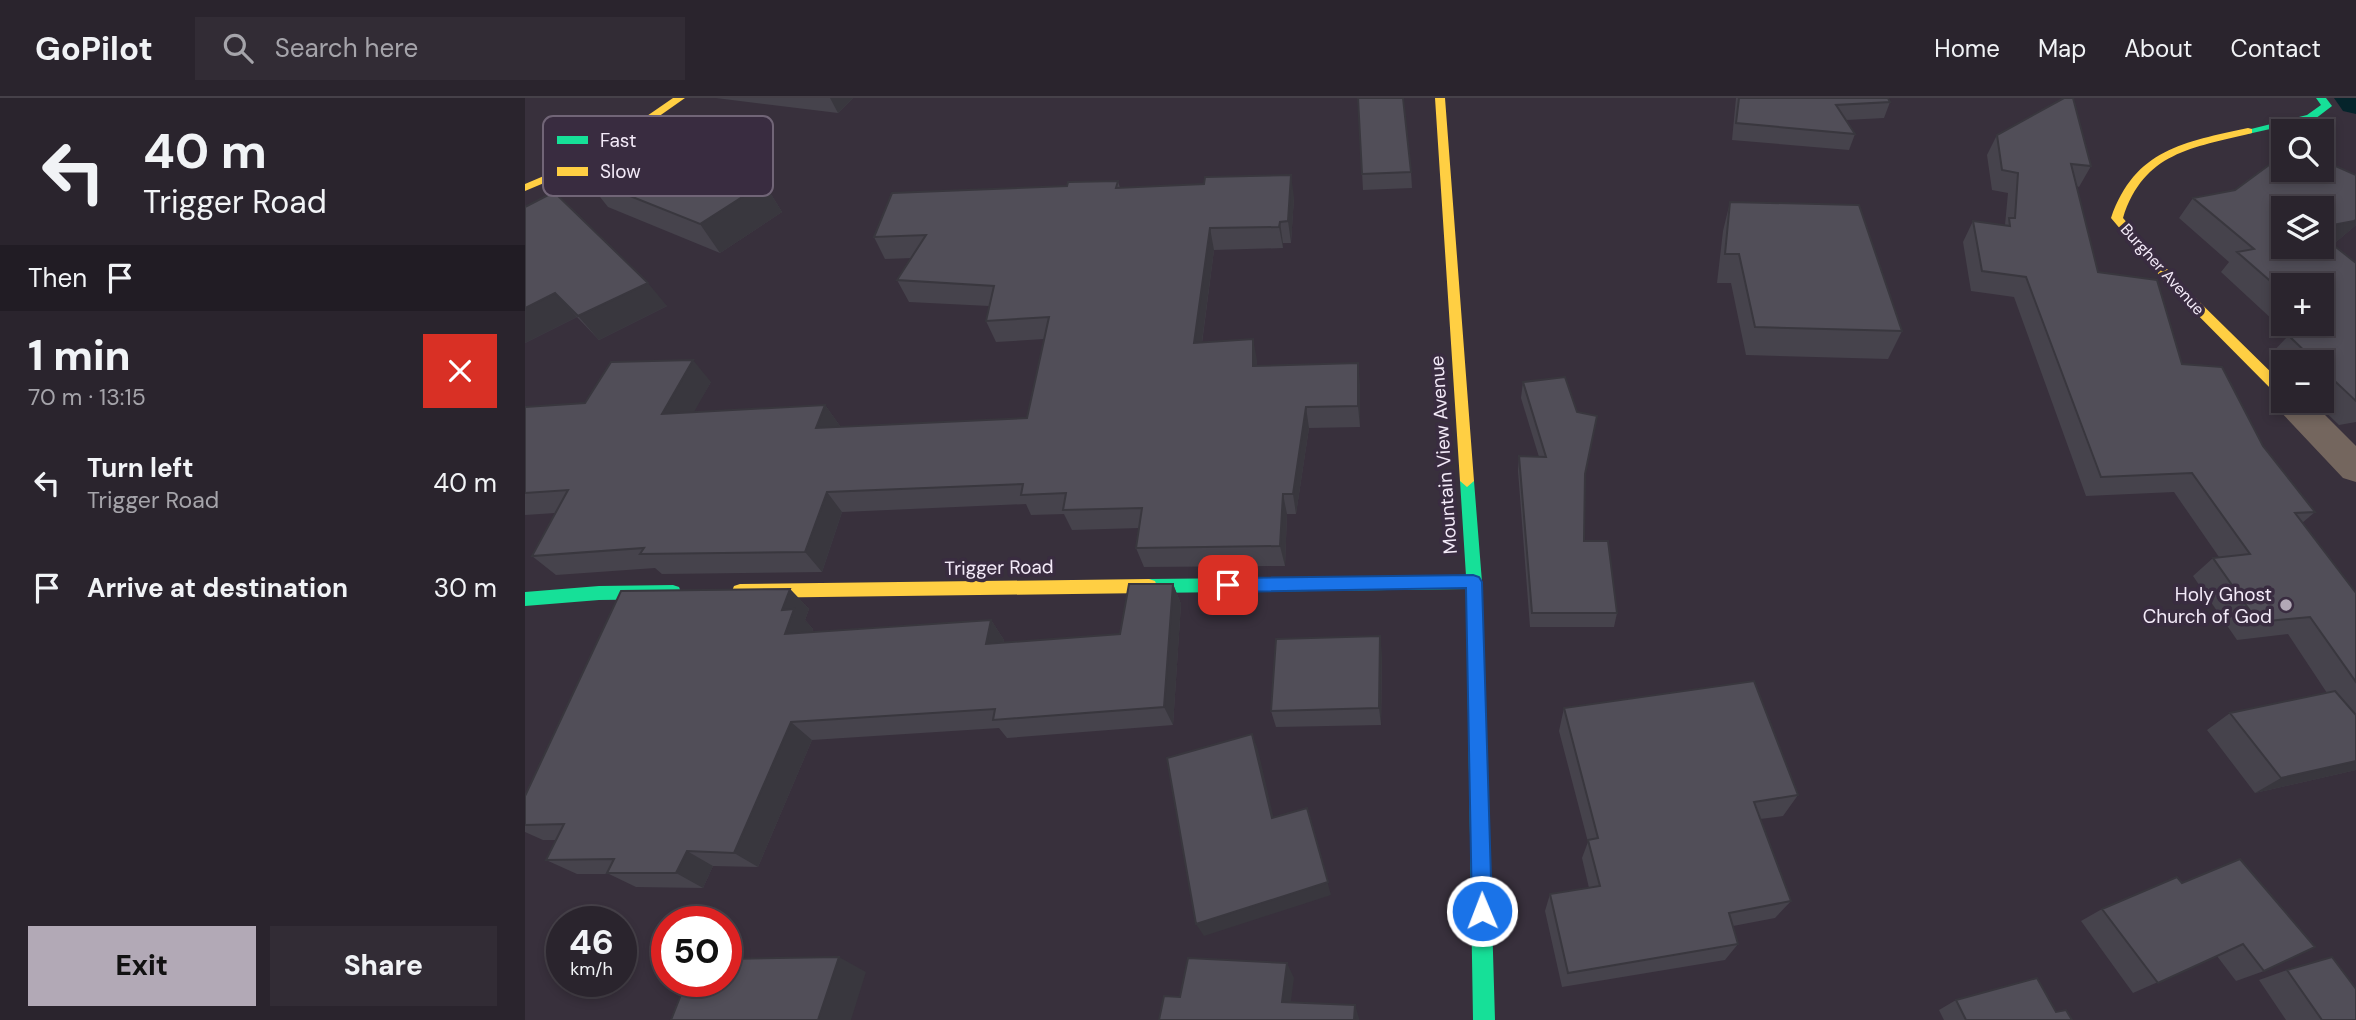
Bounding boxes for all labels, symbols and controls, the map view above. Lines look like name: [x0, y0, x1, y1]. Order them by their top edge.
search box: [195, 17, 685, 80]
text: GoPilot: [35, 27, 153, 70]
icon: search: [219, 29, 257, 67]
text: Search here: [275, 31, 418, 65]
text: Home: [1934, 33, 2000, 64]
text: Map: [2038, 33, 2086, 64]
text: About: [2124, 33, 2193, 64]
text: Contact: [2231, 33, 2321, 64]
legend: [543, 116, 773, 196]
text: 40 m: [143, 119, 267, 183]
map controls: [2271, 119, 2334, 413]
button: search: [2271, 119, 2334, 182]
icon: left: [28, 126, 119, 217]
text: Fast: [600, 128, 636, 153]
text: Slow: [600, 159, 641, 184]
text: Trigger Road: [143, 181, 327, 223]
button: layers: [2271, 196, 2334, 259]
street label: Burgher Avenue: [2116, 219, 2209, 320]
icon: arrive: [101, 259, 139, 297]
text: Then: [28, 261, 87, 295]
button: +: [2271, 273, 2334, 336]
text: 1 min: [28, 328, 131, 383]
button: close: [423, 334, 497, 408]
button: −: [2271, 350, 2334, 413]
street label: Mountain View Avenue: [1424, 355, 1463, 555]
text: 70 m · 13:15: [28, 382, 146, 412]
text: Turn left: [87, 451, 194, 485]
icon: left: [28, 464, 66, 502]
text: 40 m: [433, 466, 497, 500]
text: Trigger Road: [87, 485, 219, 515]
street label: Trigger Road: [944, 554, 1054, 581]
pin: [1198, 555, 1258, 615]
icon: arrive: [1209, 566, 1247, 604]
icon: arrive: [28, 569, 66, 607]
text: Arrive at destination: [87, 571, 348, 605]
text: 30 m: [434, 571, 497, 605]
place label: Holy Ghost Church of God: [2143, 582, 2272, 629]
marker: Holy Ghost Church of God: [2278, 597, 2294, 613]
position arrow: [1445, 874, 1519, 948]
speed limit sign: 50: [651, 906, 742, 997]
text: 46: [569, 919, 614, 965]
button: Exit: [28, 926, 256, 1006]
button: Share: [270, 926, 497, 1006]
text: km/h: [570, 957, 613, 981]

